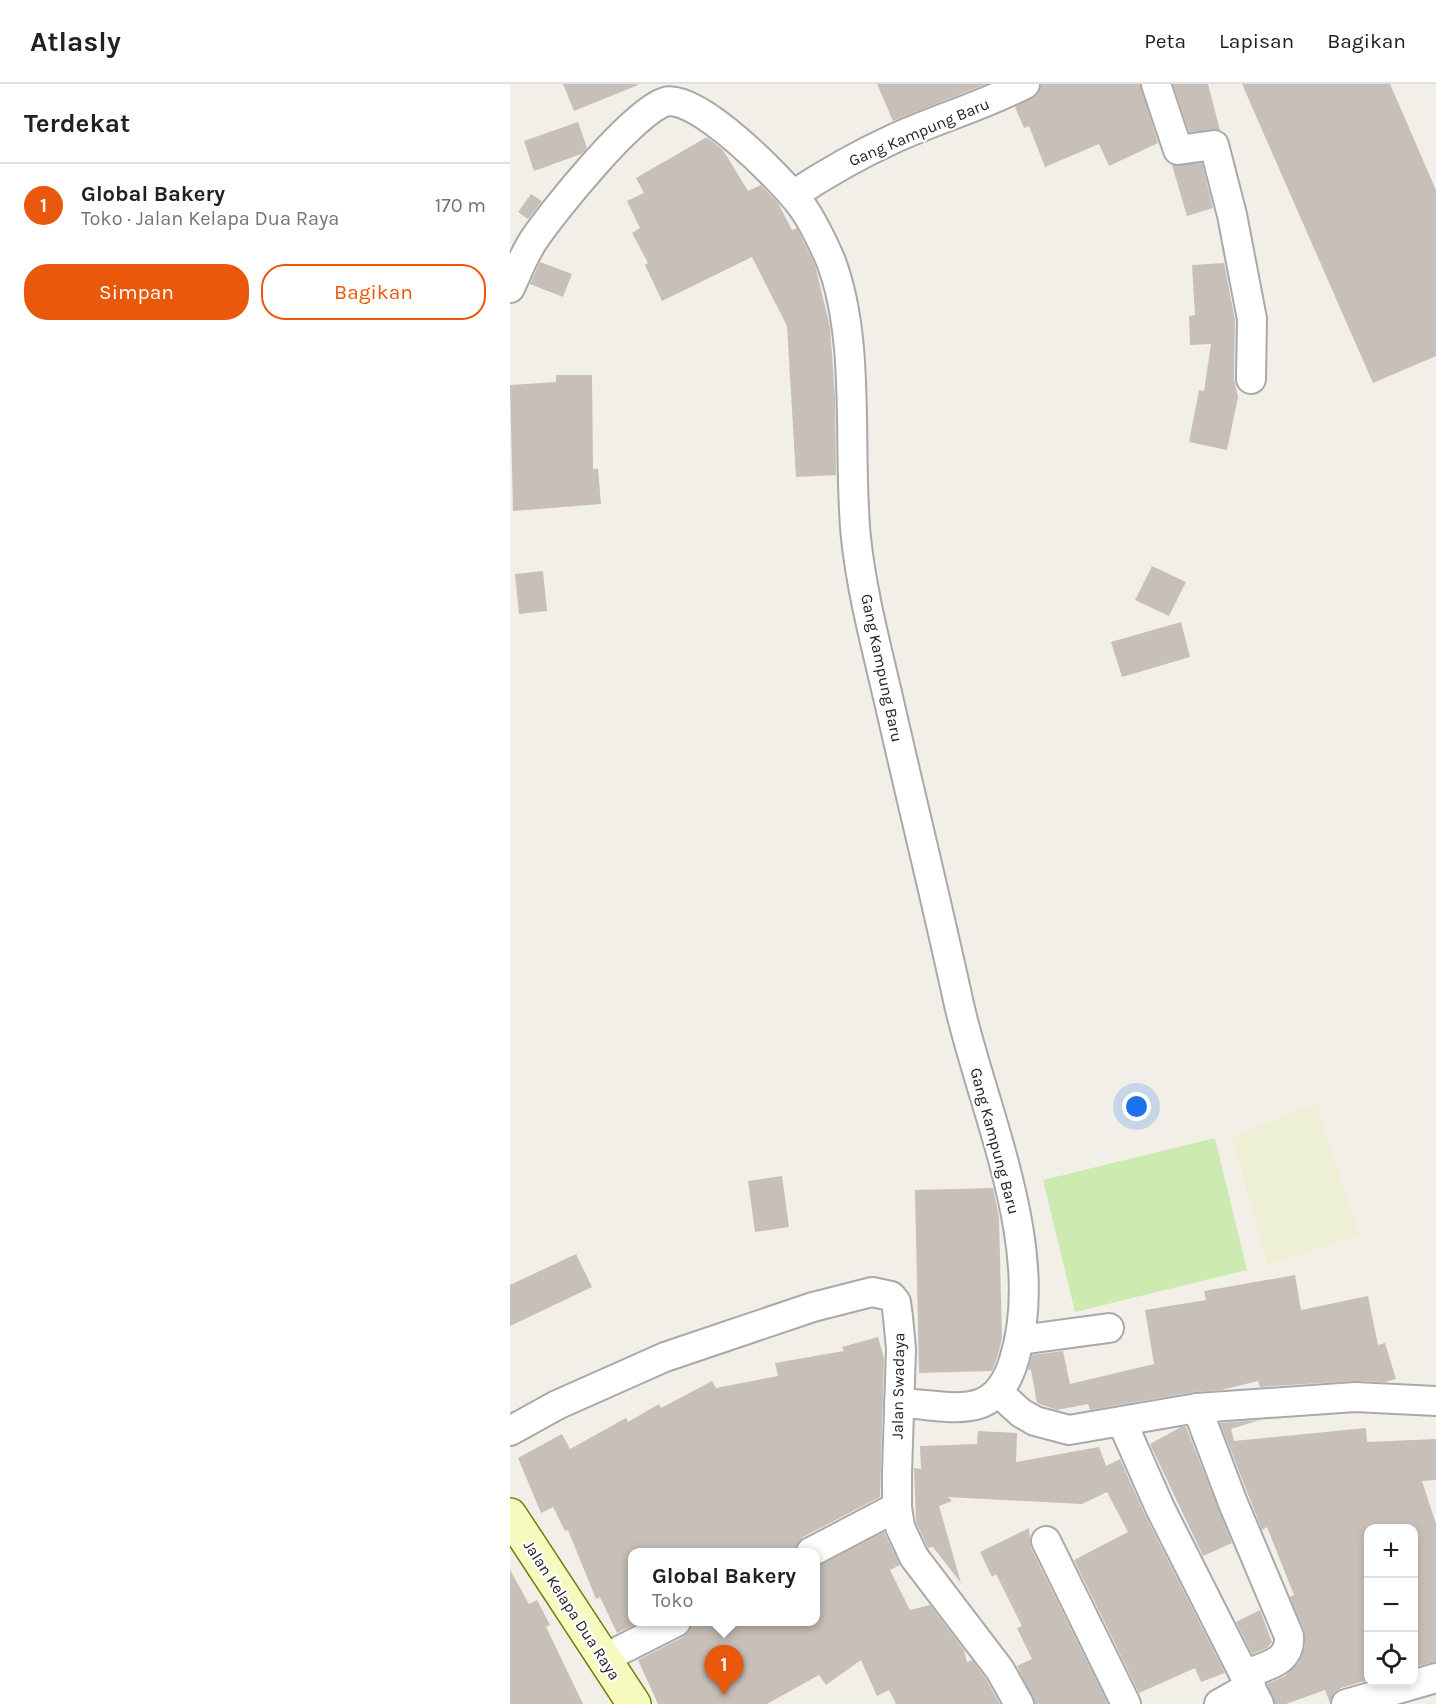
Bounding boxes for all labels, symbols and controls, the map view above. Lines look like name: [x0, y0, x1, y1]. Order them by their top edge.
text: Atlasly: [30, 25, 121, 58]
text: Peta: [1144, 29, 1186, 53]
text: Lapisan: [1219, 29, 1294, 53]
text: Bagikan: [1327, 29, 1406, 53]
street label: Gang Kampung Baru: [846, 94, 992, 170]
text: Terdekat: [24, 108, 130, 139]
text: Global Bakery: [81, 181, 225, 207]
text: 1: [40, 194, 47, 217]
text: 170 m: [435, 194, 486, 217]
text: Toko · Jalan Kelapa Dua Raya: [81, 207, 339, 230]
button: Simpan: [24, 264, 249, 320]
button: Bagikan: [261, 264, 486, 320]
street label: Gang Kampung Baru: [857, 592, 907, 744]
street label: Gang Kampung Baru: [966, 1066, 1024, 1216]
your location: [1122, 1092, 1151, 1121]
street label: Jalan Swadaya: [888, 1333, 908, 1439]
map controls: [1364, 1524, 1418, 1686]
button: +: [1364, 1524, 1418, 1578]
street label: Jalan Kelapa Dua Raya: [520, 1537, 624, 1683]
popup: [628, 1548, 820, 1626]
text: Global Bakery: [652, 1563, 796, 1589]
button: −: [1364, 1578, 1418, 1632]
text: Toko: [652, 1589, 693, 1612]
button: locate: [1364, 1632, 1418, 1686]
pin: 1: [704, 1646, 744, 1695]

